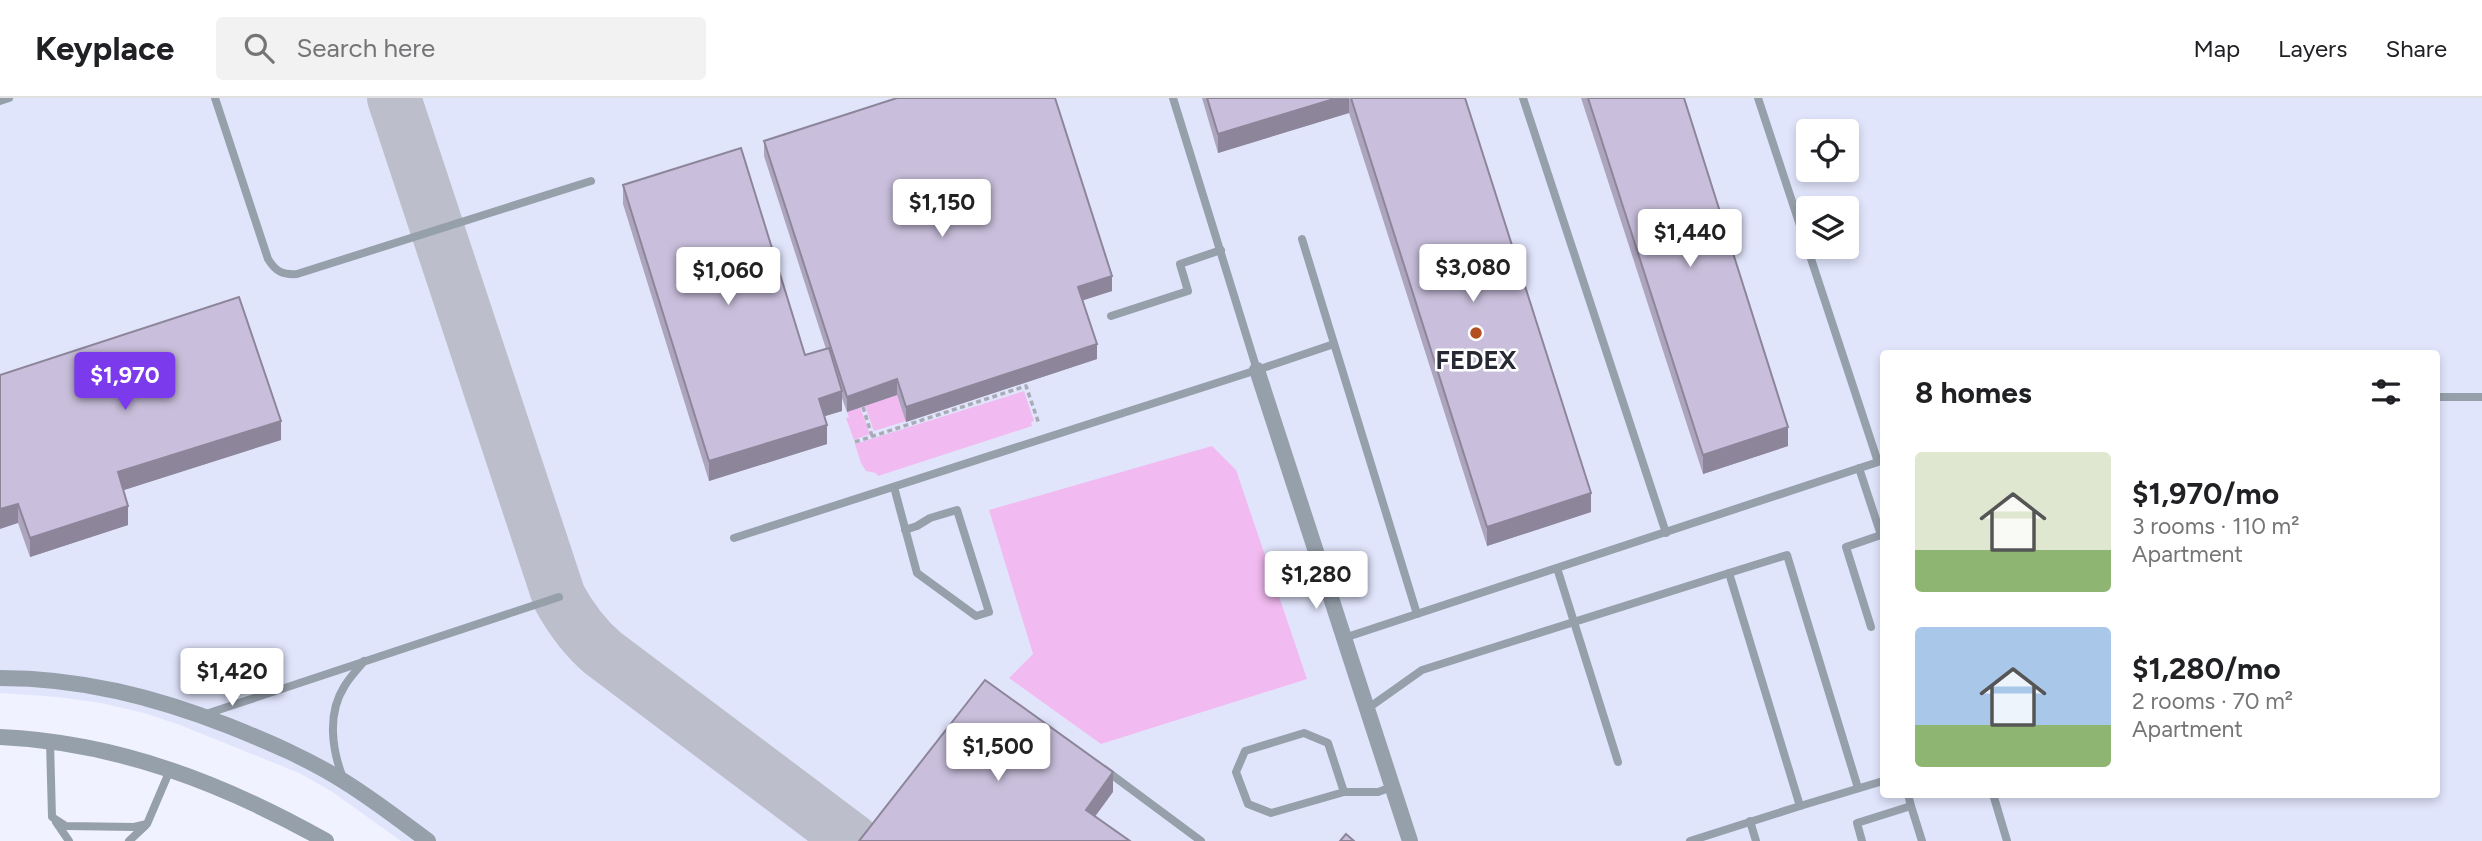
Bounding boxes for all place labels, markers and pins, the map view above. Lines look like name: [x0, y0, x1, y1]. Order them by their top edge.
pin: $1,150: [885, 180, 999, 239]
pin: $1,440: [1633, 209, 1747, 269]
pin: $3,080: [1416, 244, 1530, 304]
pin: $1,060: [671, 248, 785, 307]
marker: FEDEX: [1468, 325, 1484, 341]
place label: FEDEX: [1436, 344, 1517, 376]
pin: $1,970: [68, 352, 182, 412]
pin: $1,280: [1259, 552, 1373, 611]
pin: $1,420: [175, 648, 289, 708]
pin: $1,500: [941, 724, 1055, 783]

